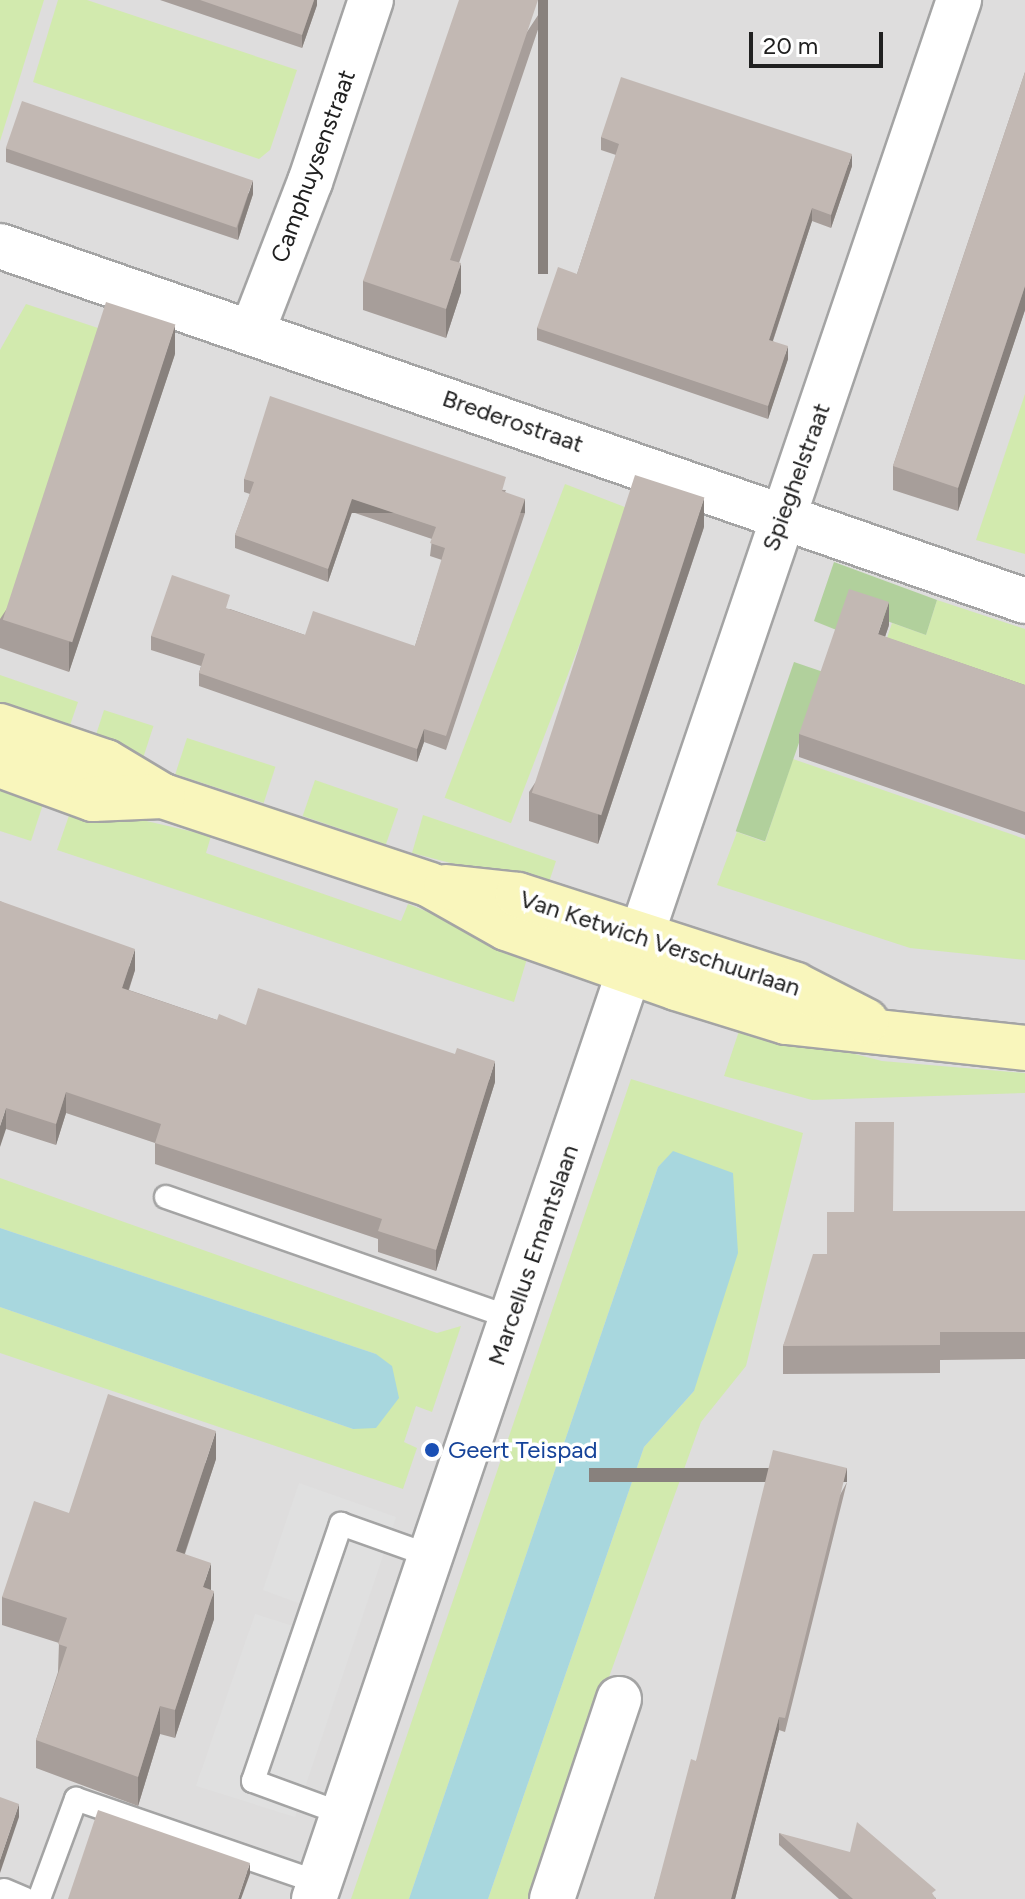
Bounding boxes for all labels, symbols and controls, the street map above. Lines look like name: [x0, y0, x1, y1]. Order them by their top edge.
scale bar: [753, 16, 887, 66]
text: 20 m: [763, 31, 818, 60]
street label: Camphuysenstraat: [265, 66, 361, 266]
street label: Brederostraat: [439, 383, 587, 459]
street label: Spieghelstraat: [756, 399, 836, 555]
street label: Van Ketwich Verschuurlaan: [516, 884, 804, 1002]
street label: Marcellus Emantslaan: [482, 1141, 584, 1369]
place label: Geert Teispad: [448, 1436, 598, 1464]
marker: Geert Teispad: [423, 1441, 441, 1459]

